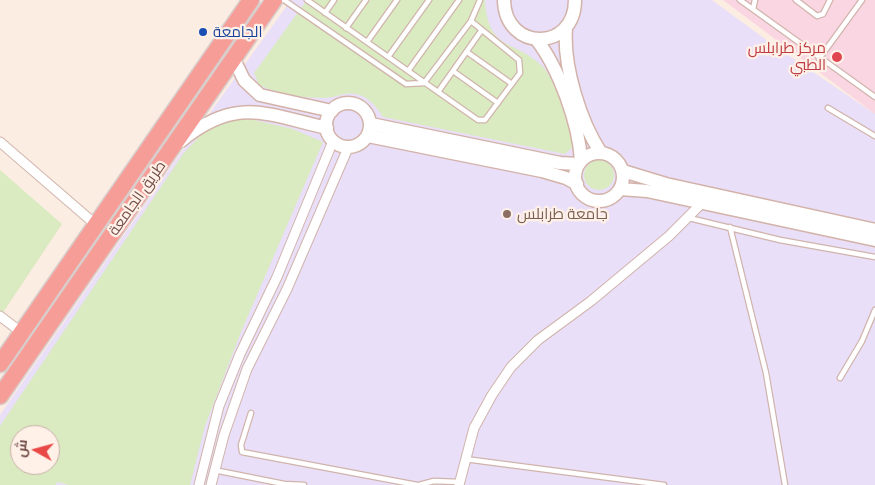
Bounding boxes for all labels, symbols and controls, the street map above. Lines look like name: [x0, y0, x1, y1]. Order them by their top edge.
place label: الجامعة: [213, 23, 262, 41]
marker: الجامعة: [197, 26, 209, 38]
place label: مركز طرابلس الطبي: [748, 39, 826, 74]
marker: مركز طرابلس الطبي: [830, 50, 844, 64]
street label: طريق الجامعة: [105, 157, 169, 239]
place label: جامعة طرابلس: [517, 205, 608, 223]
marker: جامعة طرابلس: [501, 208, 513, 220]
north arrow: [10, 425, 60, 475]
text: ش: [11, 438, 30, 458]

